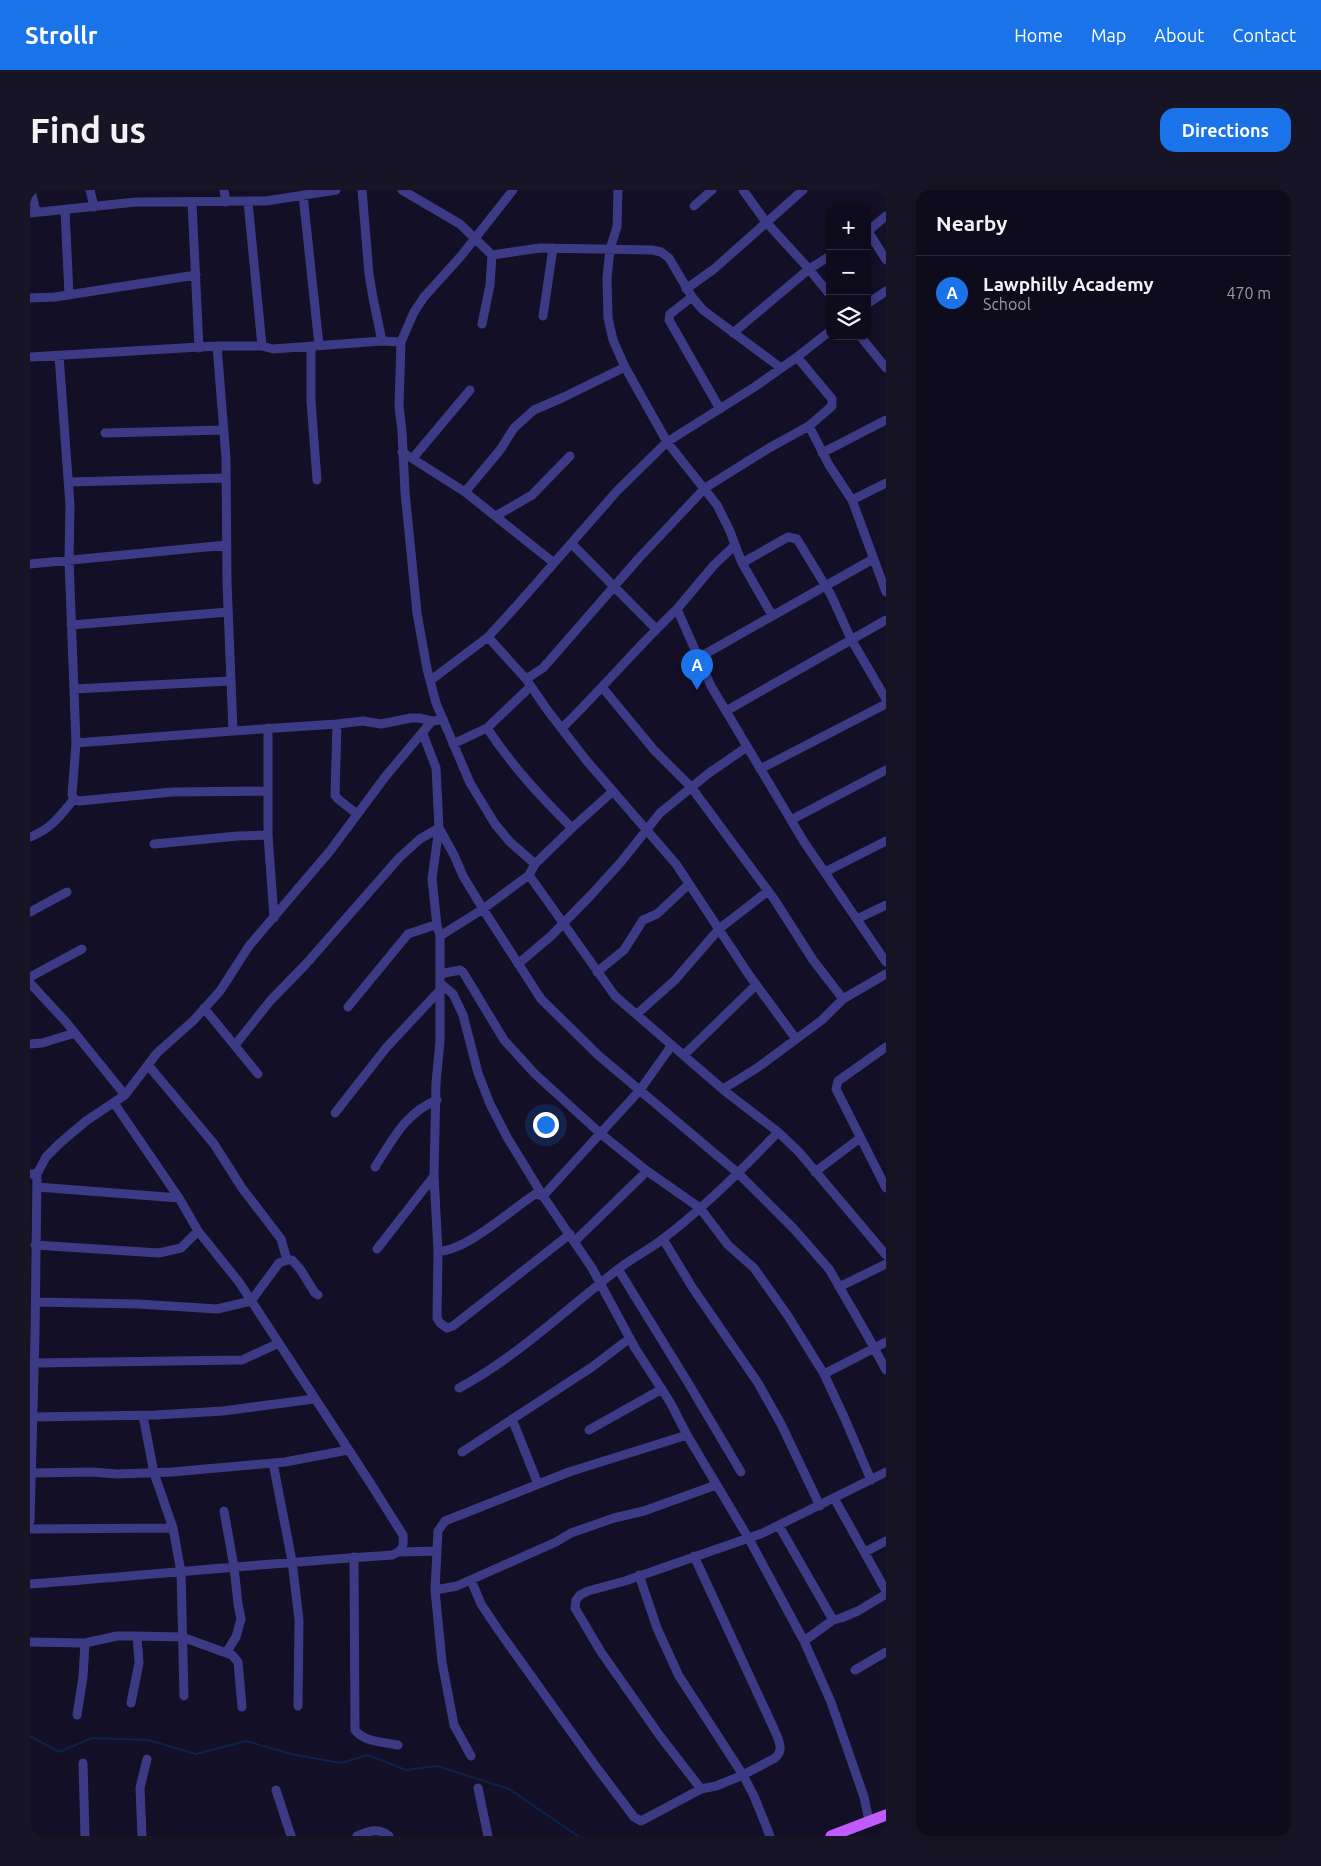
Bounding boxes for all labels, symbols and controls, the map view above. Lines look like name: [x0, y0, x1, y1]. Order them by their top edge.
text: Strollr: [25, 22, 98, 49]
text: Home: [1014, 25, 1063, 45]
text: Map: [1091, 25, 1126, 45]
text: About: [1154, 25, 1204, 45]
text: Contact: [1232, 25, 1296, 45]
button: Directions: [1160, 108, 1291, 152]
text: Find us: [30, 110, 146, 150]
map controls: [826, 205, 871, 340]
button: +: [826, 205, 871, 250]
text: Nearby: [936, 211, 1007, 235]
button: −: [826, 250, 871, 295]
text: Lawphilly Academy: [983, 273, 1154, 295]
text: A: [946, 284, 958, 302]
text: 470 m: [1226, 284, 1271, 302]
button: layers: [826, 295, 871, 340]
text: School: [983, 295, 1031, 313]
pin: A: [681, 649, 713, 690]
your location: [533, 1112, 559, 1138]

